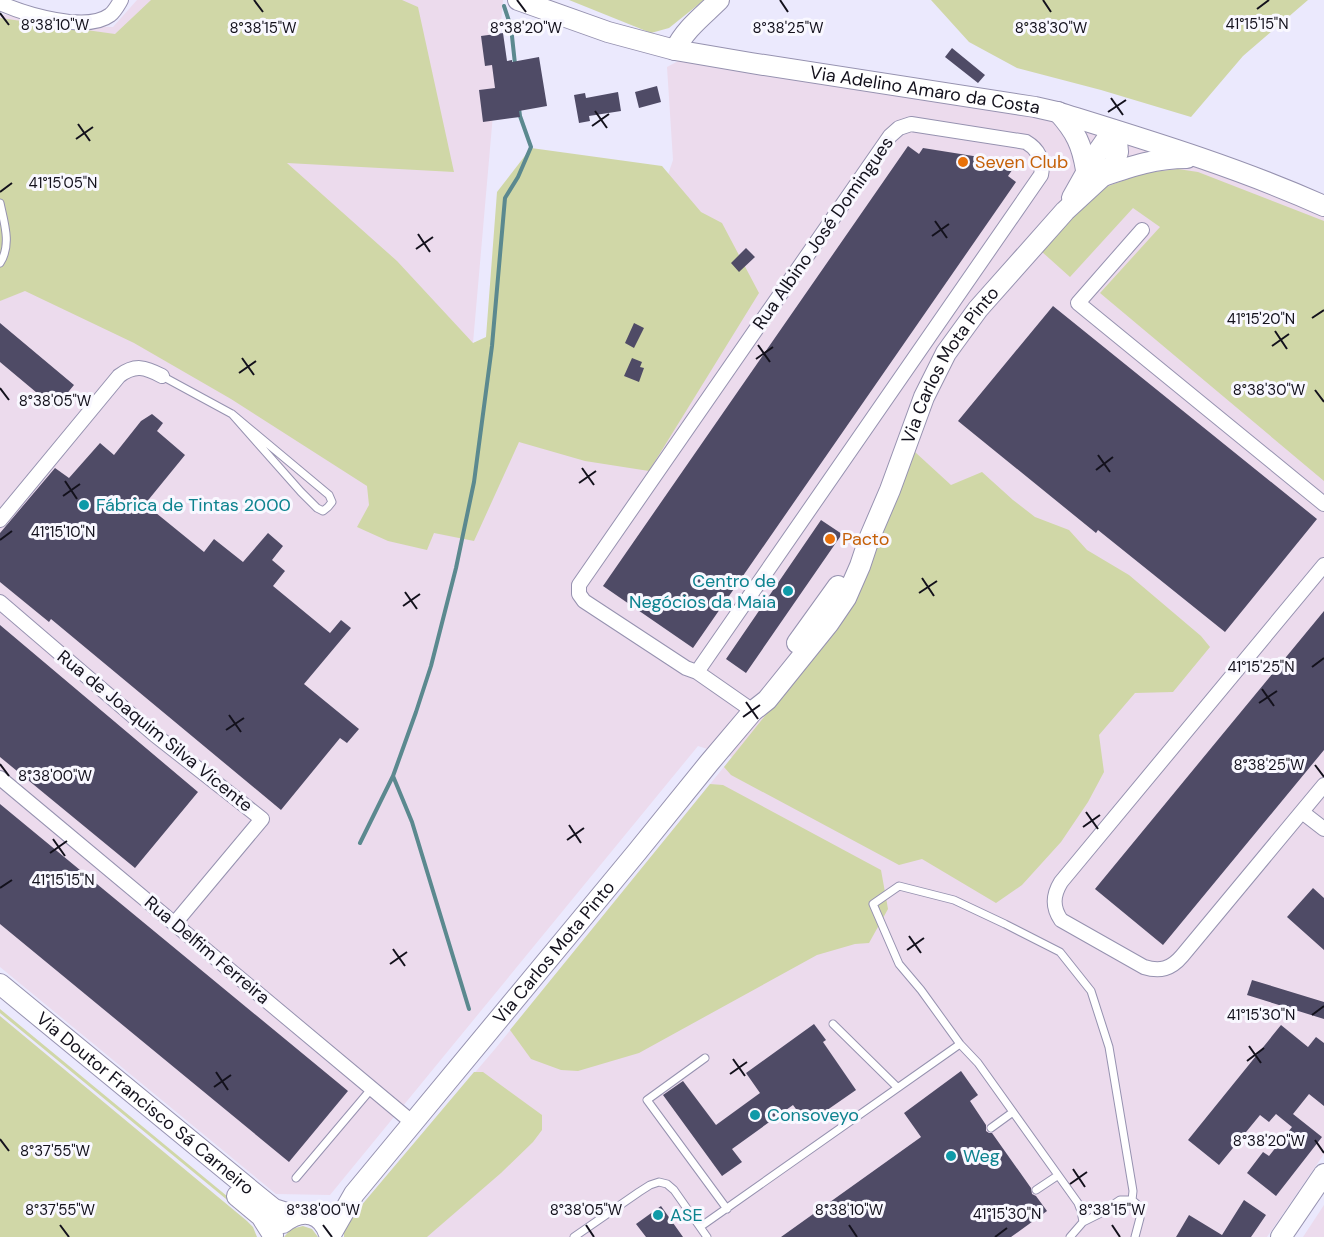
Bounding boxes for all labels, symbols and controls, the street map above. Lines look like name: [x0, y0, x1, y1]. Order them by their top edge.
text: 41°15'15"N: [1225, 14, 1289, 34]
text: 8°38'10"W: [21, 15, 90, 35]
text: 8°38'15"W: [229, 18, 297, 38]
text: 8°38'20"W: [490, 18, 563, 38]
text: 8°38'25"W: [752, 18, 824, 38]
text: 8°38'30"W: [1015, 18, 1088, 38]
street label: Via Adelino Amaro da Costa: [808, 60, 1043, 120]
street label: Rua Albino José Domingues: [747, 132, 899, 334]
place label: Seven Club: [975, 150, 1068, 174]
marker: Seven Club: [956, 155, 970, 169]
text: 41°15'05"N: [29, 173, 97, 193]
street label: Via Carlos Mota Pinto: [896, 281, 1004, 447]
text: 41°15'20"N: [1227, 309, 1295, 329]
text: 8°38'30"W: [1233, 380, 1306, 400]
text: 8°38'05"W: [19, 391, 92, 411]
place label: Fábrica de Tintas 2000: [96, 493, 291, 517]
marker: Fábrica de Tintas 2000: [77, 498, 91, 512]
text: 41°15'10"N: [31, 522, 95, 542]
place label: Pacto: [842, 527, 889, 551]
marker: Pacto: [823, 532, 837, 546]
place label: Centro de Negócios da Maia: [629, 569, 776, 614]
marker: Centro de Negócios da Maia: [781, 584, 795, 598]
street label: Rua de Joaquim Silva Vicente: [52, 645, 258, 817]
text: 41°15'25"N: [1227, 657, 1295, 677]
text: 8°38'25"W: [1233, 755, 1305, 775]
text: 8°38'00"W: [18, 766, 92, 786]
text: 41°15'15"N: [31, 870, 95, 890]
street label: Via Carlos Mota Pinto: [488, 876, 620, 1029]
street label: Rua Delfim Ferreira: [139, 890, 275, 1010]
text: 41°15'30"N: [1227, 1005, 1295, 1025]
street label: Via Doutor Francisco Sá Carneiro: [31, 1007, 259, 1200]
place label: Consoveyo: [767, 1103, 859, 1127]
marker: Consoveyo: [748, 1108, 762, 1122]
text: 8°38'20"W: [1233, 1131, 1306, 1151]
text: 8°37'55"W: [20, 1141, 91, 1161]
place label: Weg: [963, 1144, 1000, 1168]
marker: Weg: [944, 1149, 958, 1163]
text: 8°37'55"W: [25, 1200, 96, 1220]
text: 8°38'00"W: [286, 1200, 360, 1220]
text: 8°38'05"W: [550, 1200, 623, 1220]
text: 8°38'10"W: [815, 1200, 884, 1220]
text: 8°38'15"W: [1078, 1200, 1146, 1220]
place label: ASE: [670, 1203, 703, 1227]
text: 41°15'30"N: [973, 1204, 1041, 1224]
marker: ASE: [651, 1208, 665, 1222]

